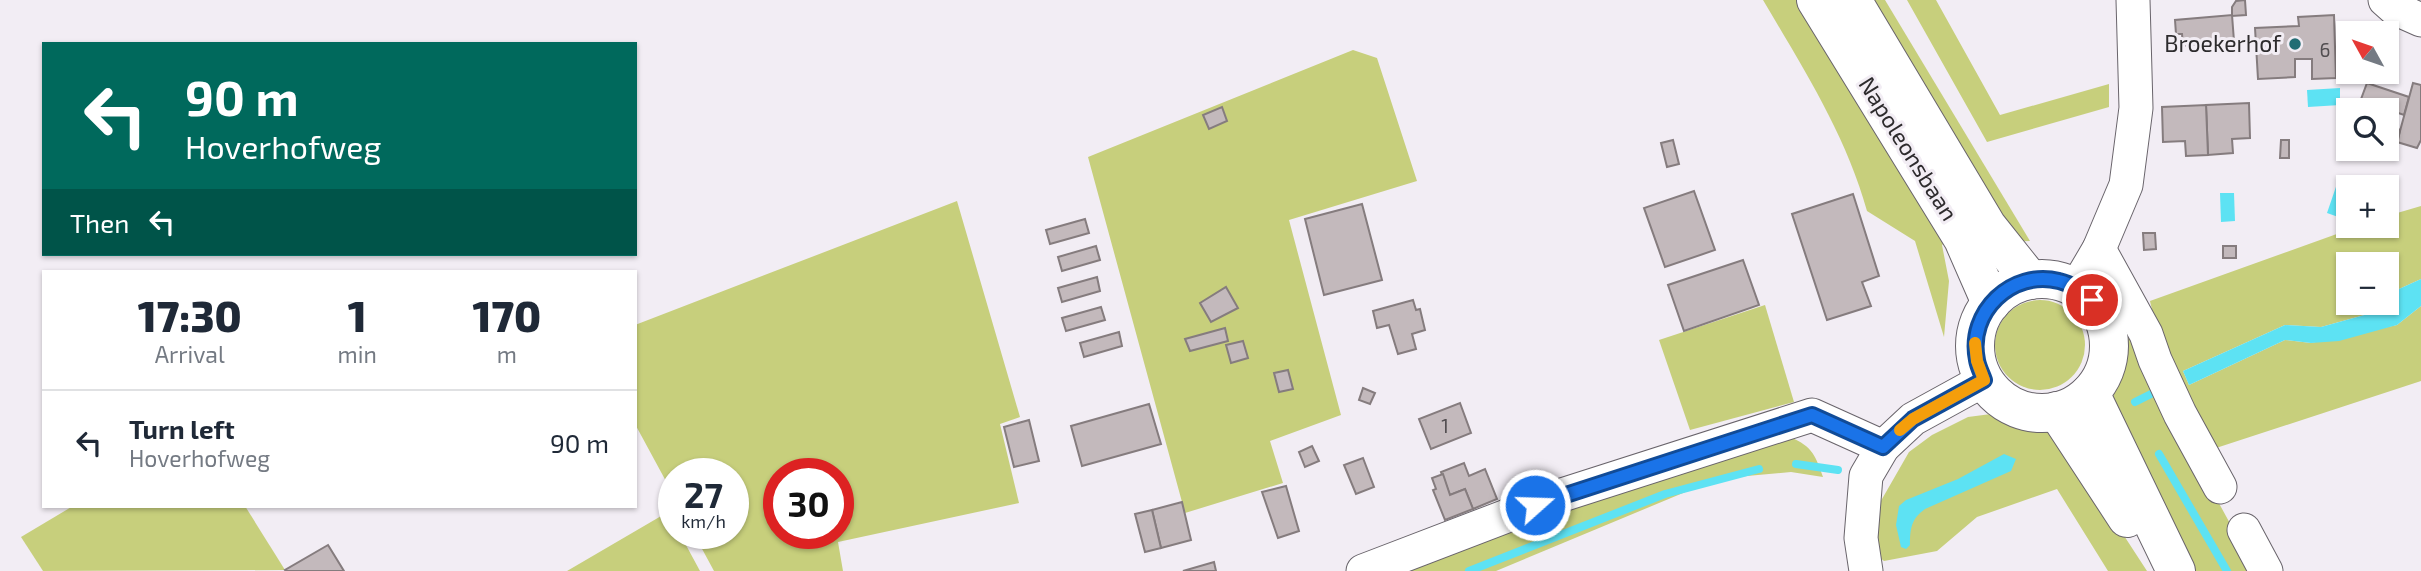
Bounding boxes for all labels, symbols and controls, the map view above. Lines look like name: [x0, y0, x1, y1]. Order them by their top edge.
north arrow: [2336, 21, 2399, 84]
map controls: [2336, 21, 2399, 315]
place label: Broekerhof: [2164, 29, 2282, 57]
marker: Broekerhof: [2287, 36, 2303, 52]
house number: 6: [2320, 38, 2330, 61]
text: 90 m: [185, 67, 299, 126]
icon: left: [70, 70, 161, 161]
street label: Napoleonsbaan: [1853, 71, 1964, 226]
button: search: [2336, 98, 2399, 161]
text: Hoverhofweg: [185, 127, 381, 165]
button: +: [2336, 175, 2399, 238]
icon: left: [143, 203, 181, 241]
text: Then: [70, 207, 129, 238]
button: −: [2336, 252, 2399, 315]
pin: [2062, 270, 2122, 330]
icon: arrive: [2073, 281, 2111, 319]
text: 17:30: [138, 290, 242, 340]
text: 1: [348, 290, 367, 340]
text: 170: [473, 290, 541, 340]
text: Arrival: [155, 340, 225, 368]
text: min: [338, 340, 377, 368]
text: m: [497, 340, 517, 368]
text: Turn left: [129, 413, 235, 444]
house number: 1: [1441, 414, 1449, 437]
icon: left: [70, 424, 108, 462]
text: 90 m: [550, 427, 609, 458]
text: Hoverhofweg: [129, 444, 270, 472]
speed limit sign: 30: [763, 458, 854, 549]
position arrow: [1498, 468, 1572, 542]
text: 27: [684, 473, 723, 515]
text: km/h: [681, 510, 726, 532]

